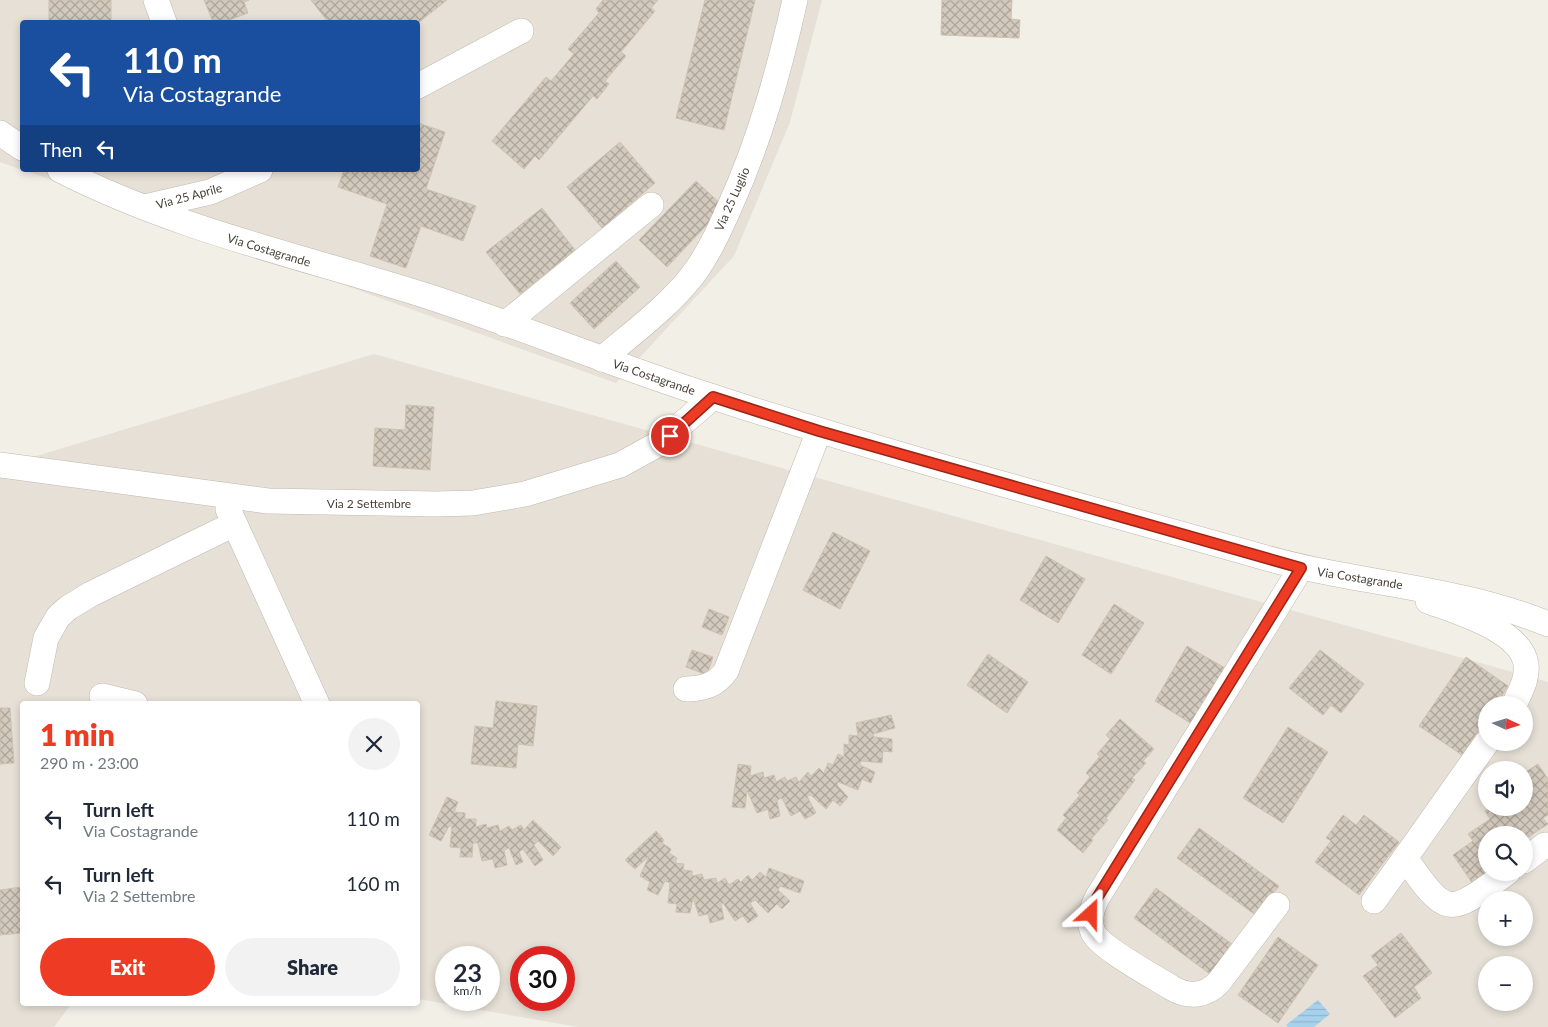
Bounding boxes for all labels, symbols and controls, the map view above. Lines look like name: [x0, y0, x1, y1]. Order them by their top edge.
text: 110 m: [123, 38, 222, 80]
icon: left: [40, 40, 105, 105]
text: Via Costagrande: [123, 80, 281, 107]
icon: left: [92, 135, 120, 163]
text: Then: [40, 138, 82, 161]
street label: Via 25 Luglio: [711, 165, 753, 233]
street label: Via 25 Aprile: [154, 180, 224, 212]
street label: Via Costagrande: [225, 230, 313, 270]
street label: Via Costagrande: [611, 356, 697, 398]
pin: [649, 415, 691, 457]
icon: arrive: [656, 422, 684, 450]
street label: Via 2 Settembre: [327, 496, 411, 511]
street label: Via Costagrande: [1316, 564, 1404, 592]
north arrow: [1478, 696, 1532, 751]
map controls: [1478, 696, 1533, 1011]
text: 1 min: [40, 716, 115, 752]
button: close: [348, 718, 400, 770]
text: 290 m · 23:00: [40, 753, 139, 772]
button: sound: [1478, 761, 1533, 816]
text: Turn left: [83, 798, 154, 821]
icon: left: [40, 805, 68, 833]
text: 110 m: [346, 807, 400, 830]
text: Via Costagrande: [83, 821, 198, 840]
button: search: [1478, 826, 1533, 881]
text: Turn left: [83, 863, 154, 886]
icon: left: [40, 870, 68, 898]
text: 160 m: [346, 872, 400, 895]
text: Via 2 Settembre: [83, 886, 196, 905]
position arrow: [1064, 887, 1116, 939]
button: +: [1478, 891, 1533, 946]
button: Exit: [40, 938, 215, 996]
button: Share: [225, 938, 400, 996]
speed limit sign: 30: [510, 946, 575, 1011]
button: −: [1478, 956, 1533, 1011]
text: 23: [453, 957, 482, 987]
text: km/h: [453, 983, 482, 998]

